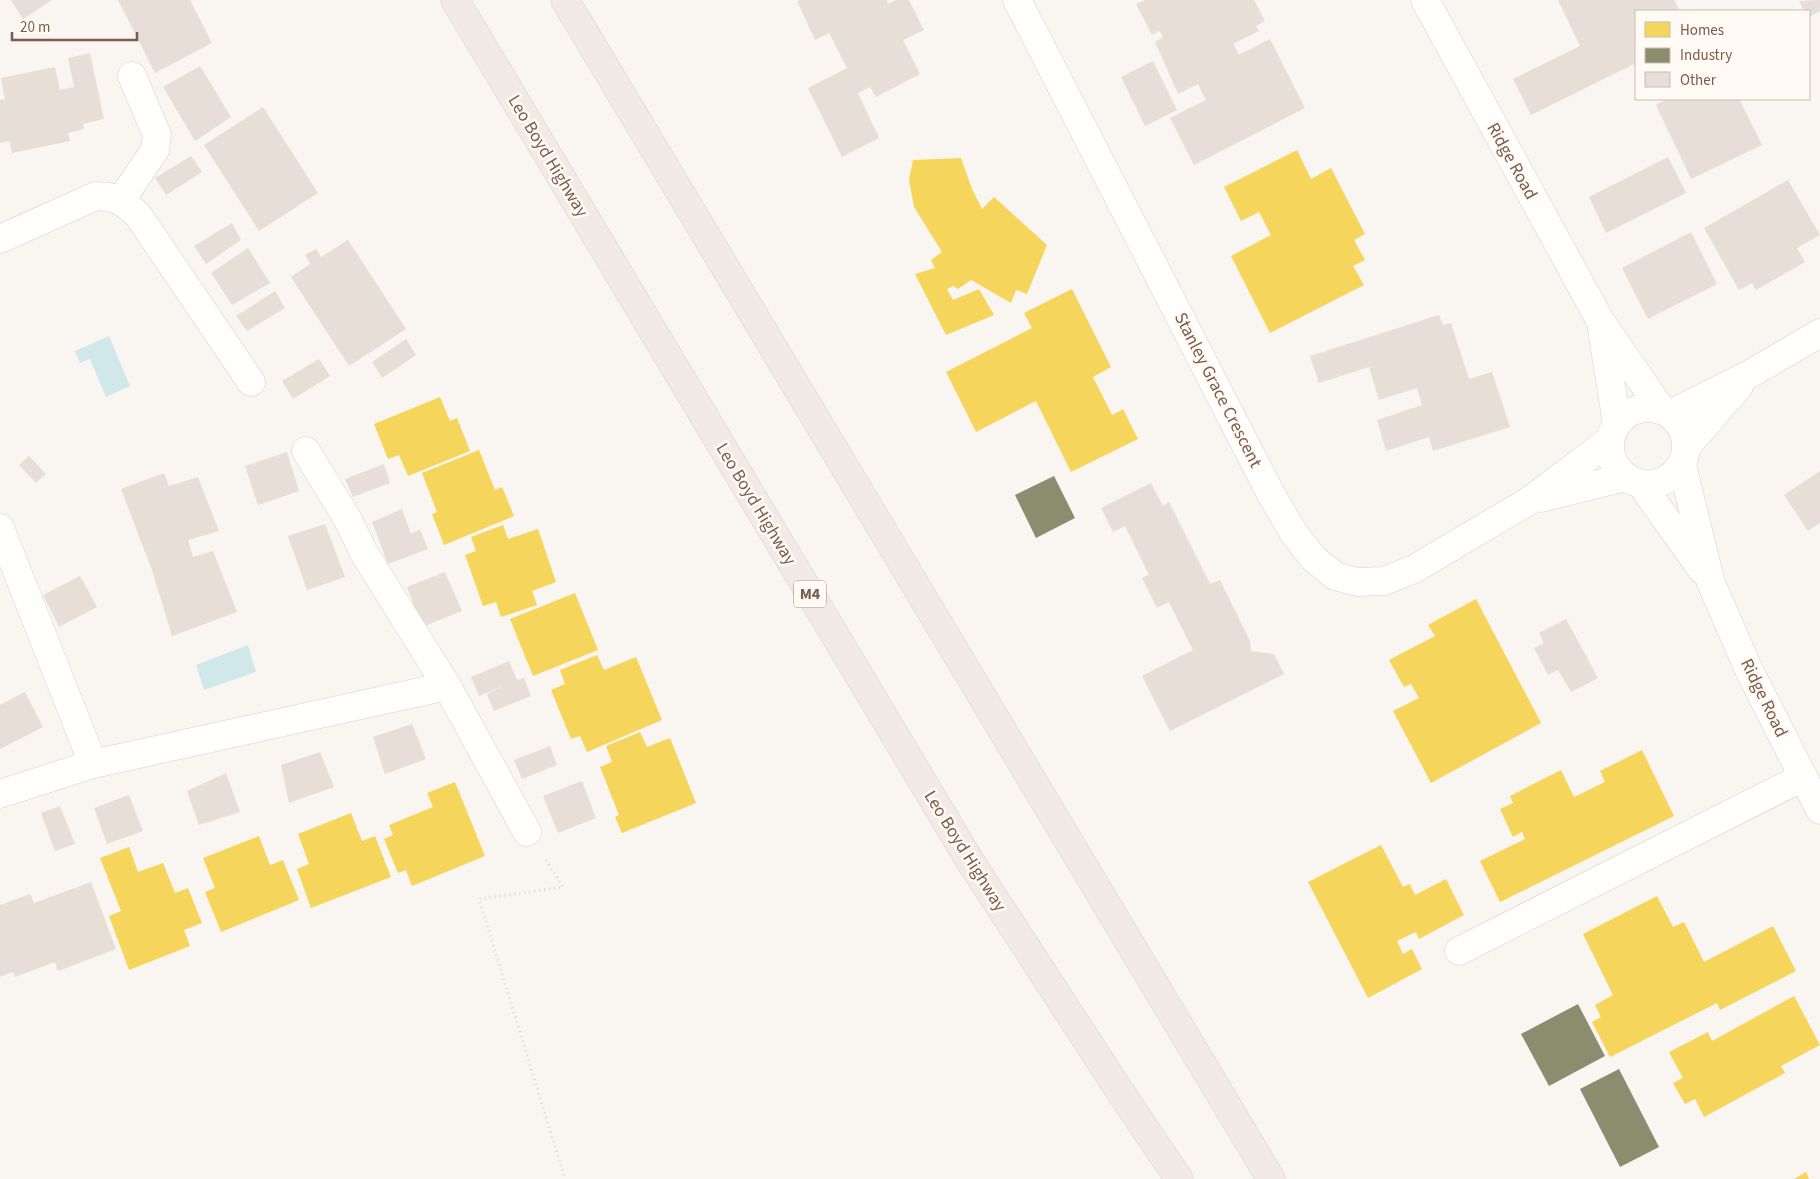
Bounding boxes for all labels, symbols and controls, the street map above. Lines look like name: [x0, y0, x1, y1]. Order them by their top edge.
scale bar: [12, 10, 138, 42]
legend: [1635, 10, 1810, 100]
text: 20 m: [20, 17, 50, 38]
text: Homes: [1680, 20, 1724, 41]
text: Industry: [1680, 45, 1732, 66]
text: Other: [1680, 70, 1717, 91]
street label: Leo Boyd Highway: [502, 90, 595, 222]
street label: Ridge Road: [1481, 118, 1543, 204]
street label: Stanley Grace Crescent: [1168, 308, 1268, 472]
street label: Leo Boyd Highway: [710, 438, 803, 570]
road number: M4: [794, 580, 826, 608]
street label: Ridge Road: [1734, 654, 1794, 742]
street label: Leo Boyd Highway: [918, 786, 1013, 917]

